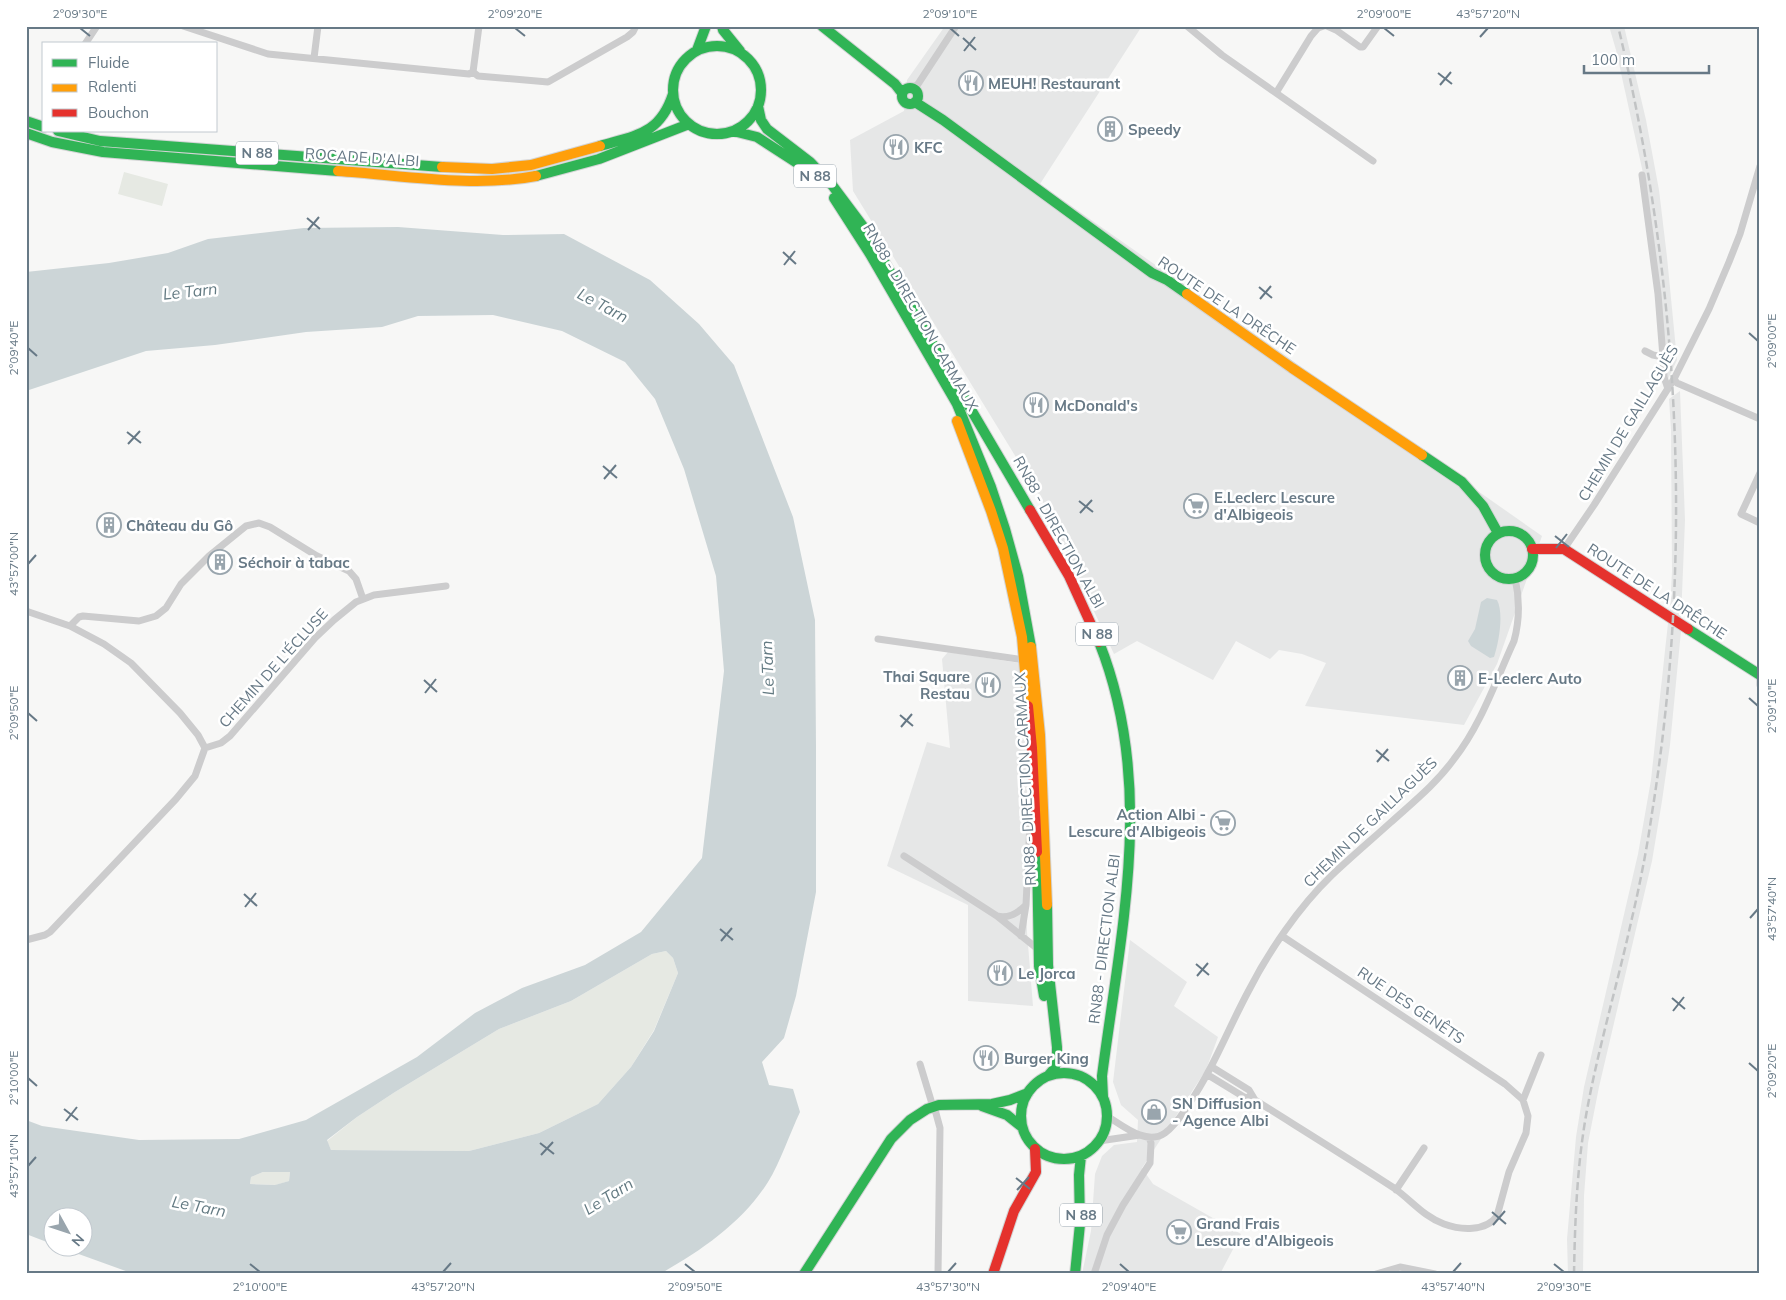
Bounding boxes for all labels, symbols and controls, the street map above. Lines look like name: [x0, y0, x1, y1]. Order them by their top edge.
text: 2°09'30"E: [53, 6, 107, 21]
text: 2°09'20"E: [488, 6, 542, 21]
text: 2°09'10"E: [923, 6, 977, 21]
text: 2°09'00"E: [1357, 6, 1411, 21]
text: 43°57'20"N: [1456, 6, 1520, 21]
legend: [42, 42, 218, 132]
scale bar: [1584, 42, 1708, 74]
text: 100 m: [1591, 50, 1635, 69]
text: Fluide: [88, 53, 129, 72]
restaurant icon: MEUH! Restaurant: [958, 70, 984, 96]
place label: MEUH! Restaurant: [988, 74, 1121, 93]
text: Ralenti: [88, 77, 137, 96]
text: Bouchon: [88, 103, 149, 122]
building icon: Speedy: [1097, 116, 1123, 142]
place label: Speedy: [1128, 120, 1182, 139]
restaurant icon: KFC: [883, 134, 909, 160]
place label: KFC: [914, 138, 943, 157]
road number: N 88: [236, 142, 278, 164]
street label: ROCADE D'ALBI: [304, 144, 420, 170]
road number: N 88: [794, 165, 836, 188]
street label: RN88 - DIRECTION CARMAUX: [859, 220, 983, 414]
street label: ROUTE DE LA DRÊCHE: [1154, 252, 1300, 358]
water label: Le Tarn: [162, 278, 218, 304]
water label: Le Tarn: [574, 283, 632, 327]
text: 2°09'00"E: [1764, 314, 1779, 368]
text: 2°09'40"E: [6, 321, 21, 375]
street label: CHEMIN DE GAILLAGUÈS: [1574, 341, 1682, 505]
restaurant icon: McDonald's: [1023, 392, 1049, 418]
place label: McDonald's: [1054, 396, 1138, 415]
street label: RN88 - DIRECTION ALBI: [1009, 453, 1109, 611]
place label: E.Leclerc Lescure d'Albigeois: [1214, 488, 1335, 524]
supermarket icon: E.Leclerc Lescure d'Albigeois: [1183, 493, 1209, 519]
building icon: Château du Gô: [96, 512, 122, 538]
place label: Château du Gô: [126, 516, 233, 535]
text: 43°57'00"N: [6, 532, 21, 596]
street label: ROUTE DE LA DRÊCHE: [1584, 539, 1730, 643]
building icon: Séchoir à tabac: [207, 549, 233, 575]
place label: Séchoir à tabac: [238, 553, 350, 572]
street label: CHEMIN DE L'ÉCLUSE: [214, 604, 332, 732]
road number: N 88: [1076, 622, 1118, 646]
water label: Le Tarn: [756, 640, 778, 696]
building icon: E-Leclerc Auto: [1447, 665, 1473, 691]
place label: Thai Square Restau: [883, 667, 970, 703]
place label: E-Leclerc Auto: [1478, 669, 1582, 688]
restaurant icon: Thai Square Restau: [975, 672, 1001, 698]
street label: RN88 - DIRECTION CARMAUX: [1010, 672, 1040, 886]
text: 2°09'10"E: [1764, 679, 1779, 733]
text: 2°09'50"E: [6, 686, 21, 740]
street label: CHEMIN DE GAILLAGUÈS: [1299, 753, 1441, 891]
place label: Action Albi - Lescure d'Albigeois: [1068, 805, 1206, 841]
supermarket icon: Action Albi - Lescure d'Albigeois: [1210, 810, 1236, 836]
street label: RN88 - DIRECTION ALBI: [1084, 853, 1124, 1025]
text: 43°57'40"N: [1764, 877, 1779, 941]
restaurant icon: Le Jorca: [987, 960, 1013, 986]
street label: RUE DES GENÊTS: [1354, 962, 1468, 1048]
place label: Le Jorca: [1018, 964, 1076, 983]
text: 2°09'20"E: [1764, 1044, 1779, 1098]
restaurant icon: Burger King: [973, 1045, 999, 1071]
place label: Burger King: [1004, 1049, 1089, 1068]
text: 2°10'00"E: [6, 1051, 21, 1105]
place label: SN Diffusion - Agence Albi: [1172, 1094, 1269, 1130]
shop icon: SN Diffusion - Agence Albi: [1141, 1099, 1167, 1125]
text: 43°57'10"N: [6, 1134, 21, 1198]
water label: Le Tarn: [579, 1173, 637, 1219]
water label: Le Tarn: [170, 1191, 228, 1221]
road number: N 88: [1060, 1204, 1102, 1226]
north arrow: [42, 1208, 92, 1258]
place label: Grand Frais Lescure d'Albigeois: [1196, 1214, 1334, 1250]
supermarket icon: Grand Frais Lescure d'Albigeois: [1166, 1219, 1192, 1245]
text: N: [68, 1231, 88, 1250]
text: 2°10'00"E: [233, 1279, 287, 1294]
text: 43°57'20"N: [411, 1279, 475, 1294]
text: 2°09'50"E: [668, 1279, 722, 1294]
text: 43°57'30"N: [916, 1279, 980, 1294]
text: 2°09'40"E: [1102, 1279, 1156, 1294]
text: 43°57'40"N: [1421, 1279, 1485, 1294]
text: 2°09'30"E: [1537, 1279, 1591, 1294]

